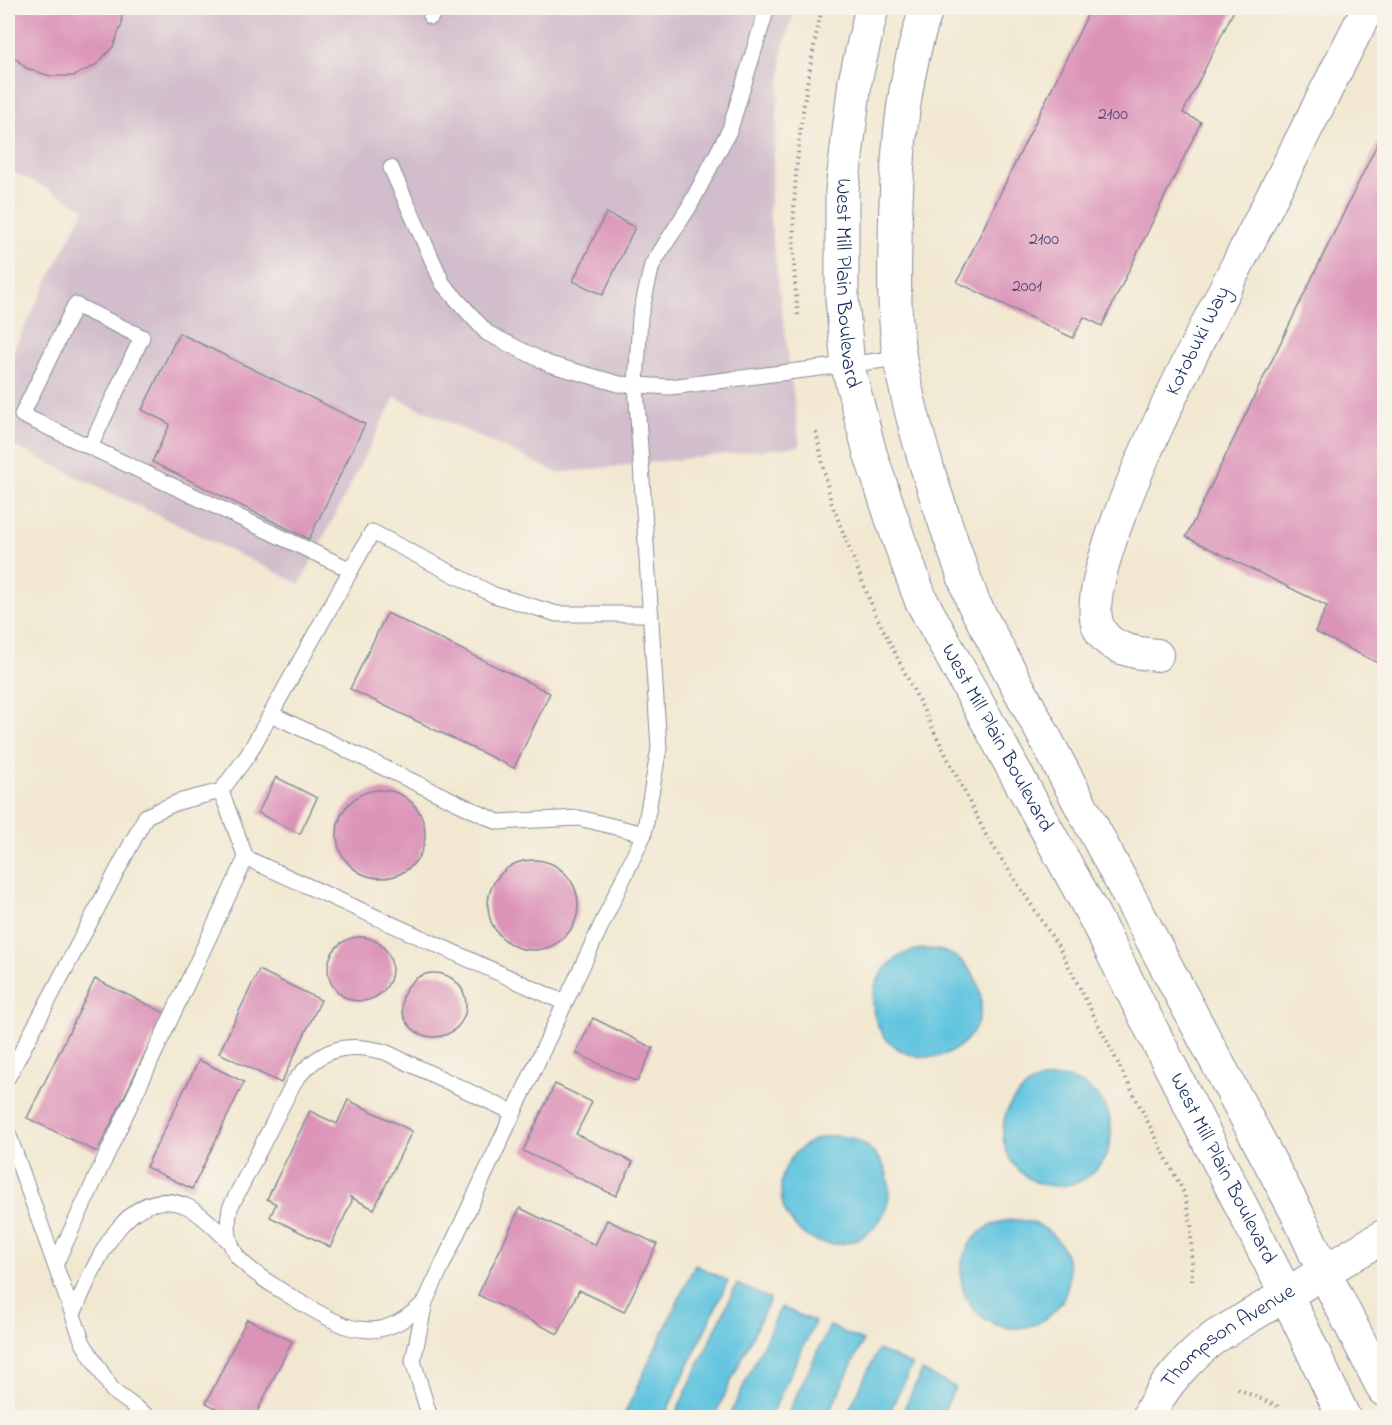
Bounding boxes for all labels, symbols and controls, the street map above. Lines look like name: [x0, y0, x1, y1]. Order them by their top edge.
house number: 2100: [1098, 102, 1128, 128]
street label: West Mill Plain Boulevard: [827, 176, 868, 391]
house number: 2100: [1029, 227, 1059, 253]
house number: 2001: [1012, 274, 1042, 300]
street label: Kotobuki Way: [1159, 281, 1240, 401]
street label: West Mill Plain Boulevard: [933, 639, 1060, 838]
street label: West Mill Plain Boulevard: [1161, 1068, 1283, 1269]
street label: Thompson Avenue: [1154, 1277, 1301, 1395]

